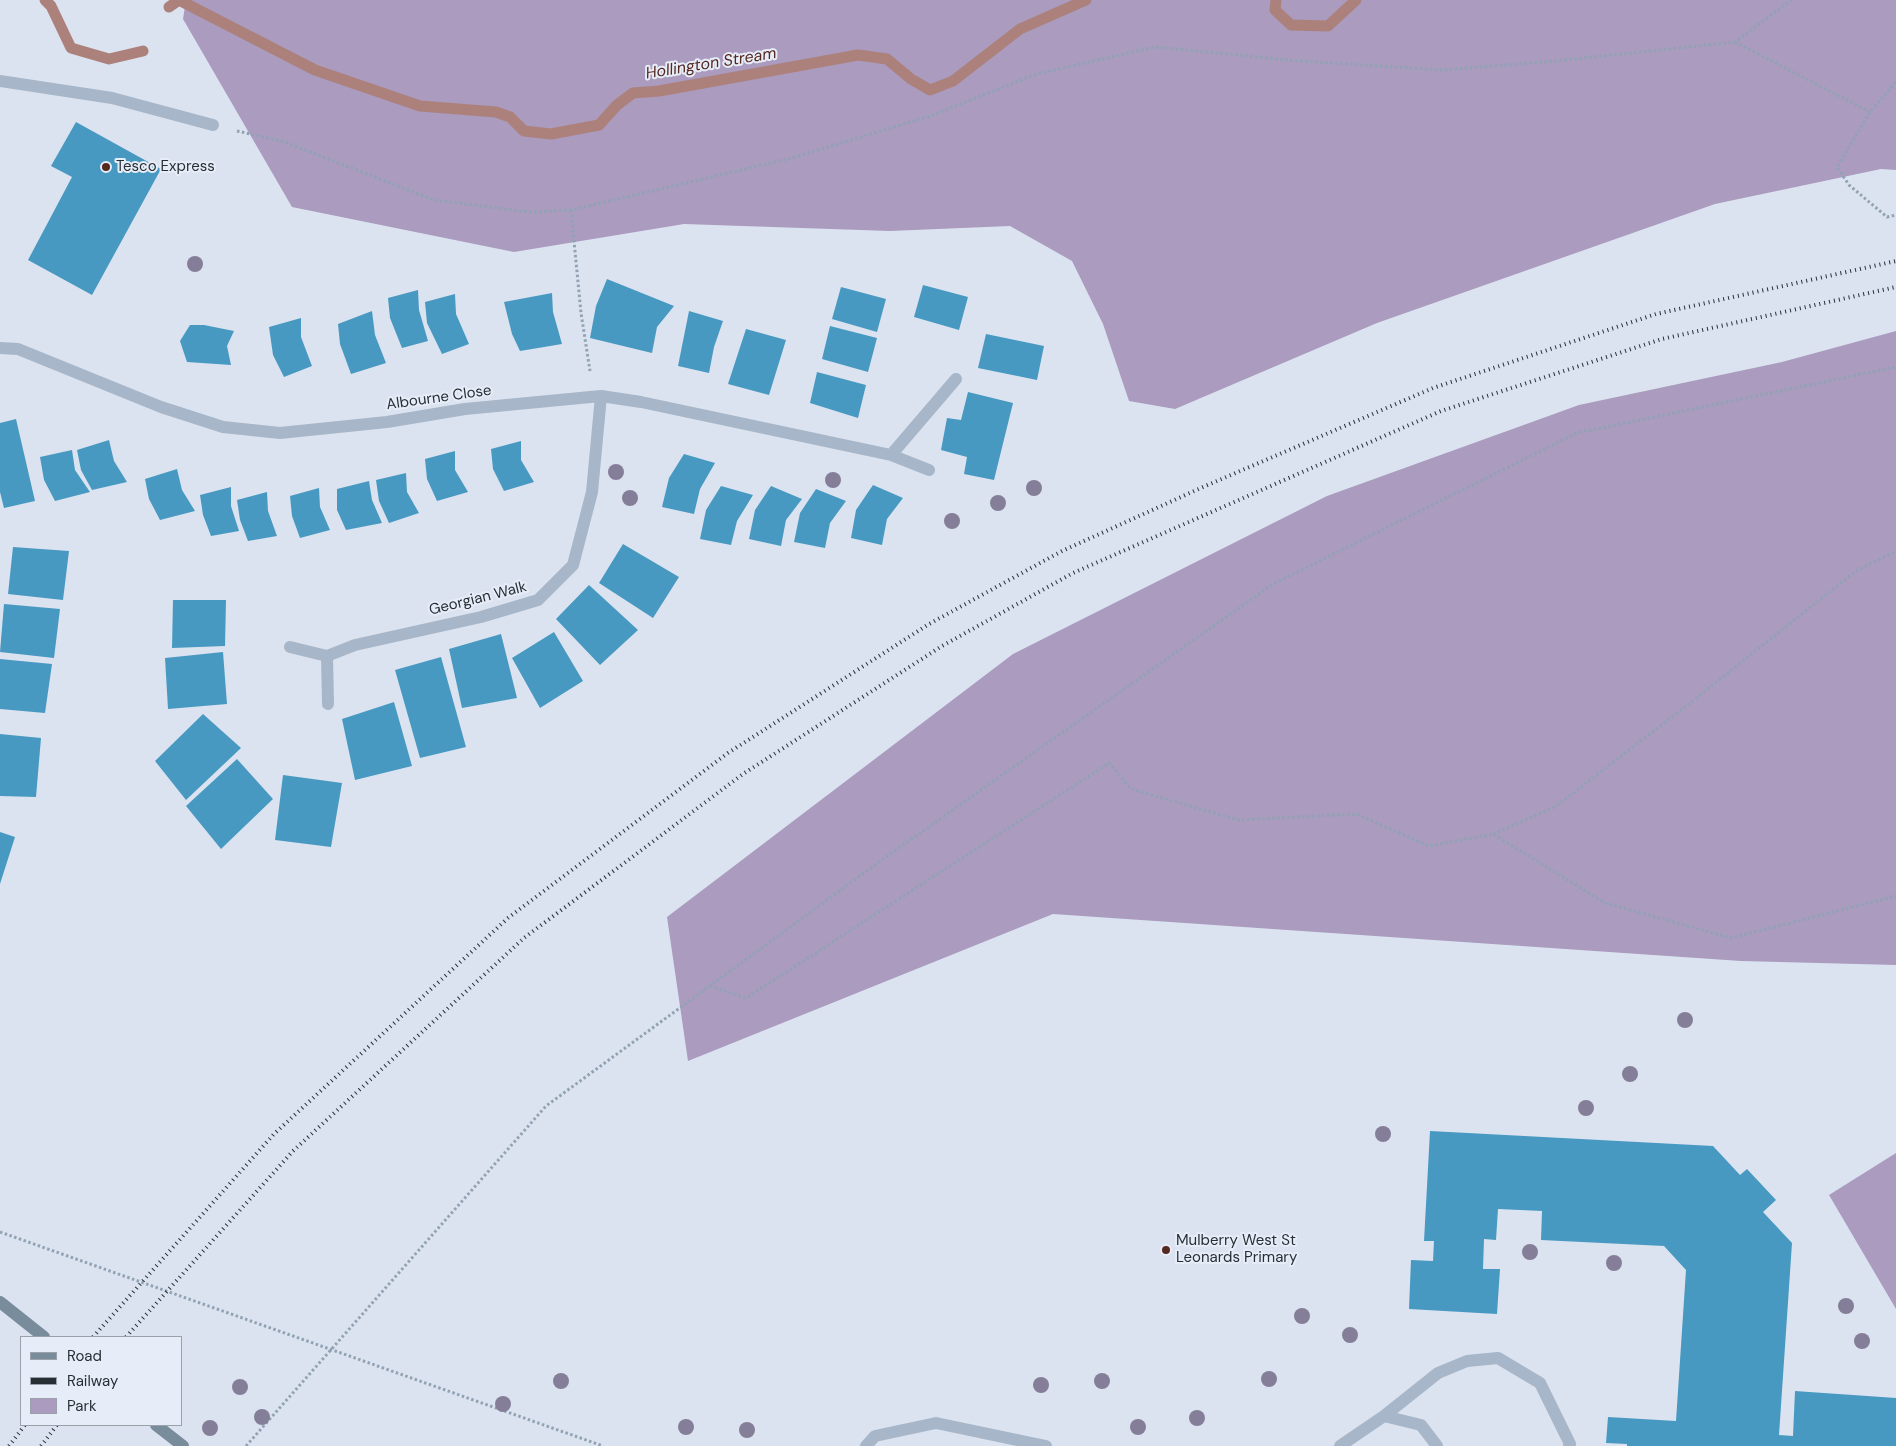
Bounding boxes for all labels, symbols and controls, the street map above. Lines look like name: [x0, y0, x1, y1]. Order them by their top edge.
water label: Hollington Stream: [644, 44, 778, 84]
place label: Tesco Express: [116, 158, 215, 176]
marker: Tesco Express: [100, 161, 112, 173]
street label: Albourne Close: [385, 382, 493, 414]
street label: Georgian Walk: [427, 578, 529, 620]
place label: Mulberry West St Leonards Primary: [1176, 1232, 1297, 1267]
marker: Mulberry West St Leonards Primary: [1160, 1244, 1172, 1256]
legend: [20, 1336, 182, 1426]
text: Road: [67, 1346, 102, 1366]
text: Railway: [67, 1371, 118, 1391]
text: Park: [67, 1396, 97, 1416]

